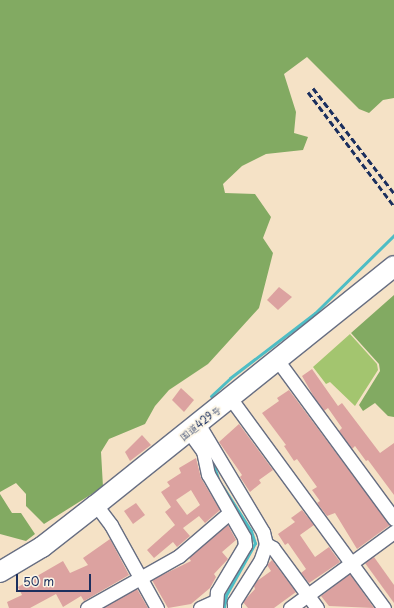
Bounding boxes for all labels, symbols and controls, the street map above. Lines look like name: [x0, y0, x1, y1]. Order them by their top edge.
street label: 国道429号: [177, 403, 223, 443]
scale bar: [18, 566, 93, 592]
text: 50 m: [23, 572, 54, 590]

